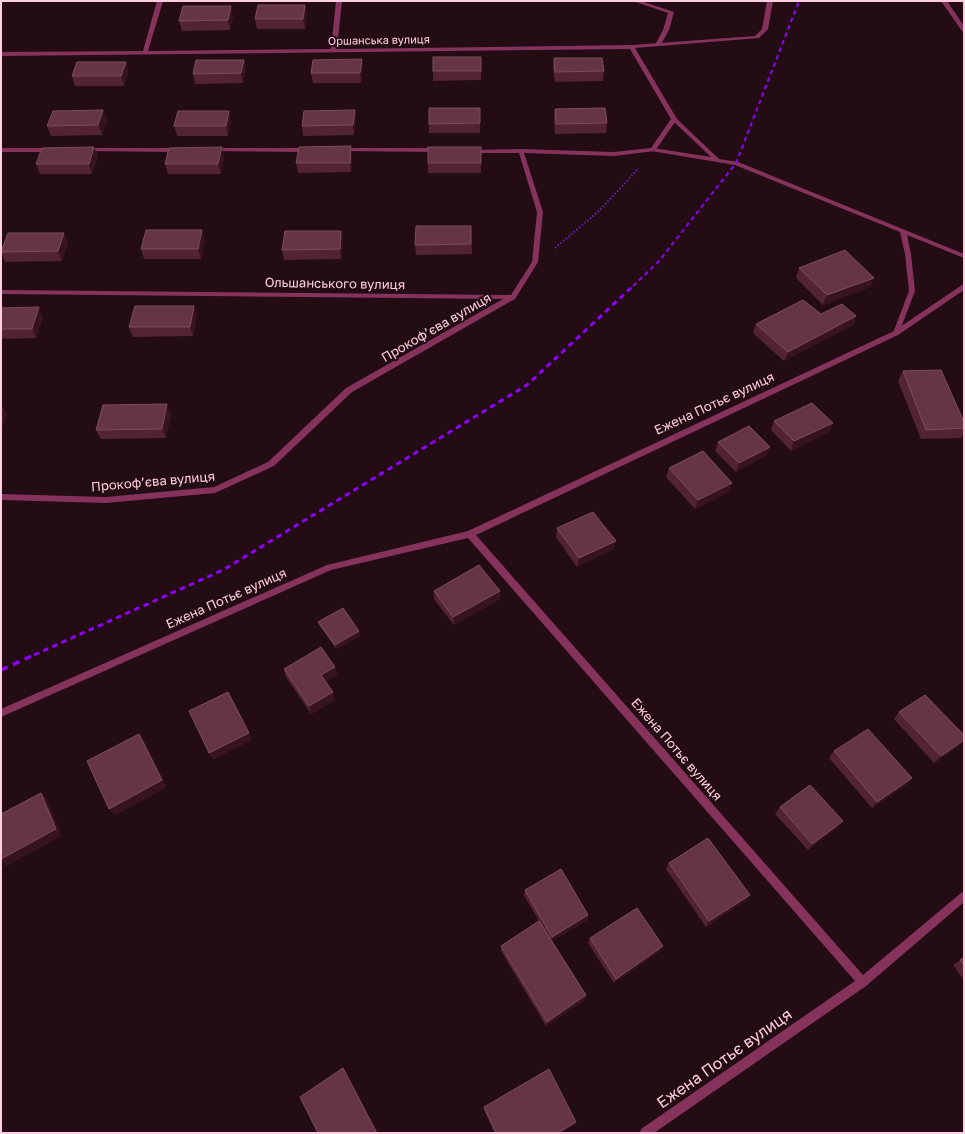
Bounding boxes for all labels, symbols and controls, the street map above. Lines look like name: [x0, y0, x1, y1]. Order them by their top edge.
street label: Оршанська вулиця: [328, 32, 430, 47]
street label: Ольшанського вулиця: [265, 274, 405, 292]
street label: Прокоф’єва вулиця: [378, 289, 494, 365]
street label: Ежена Потьє вулиця: [651, 368, 777, 438]
street label: Прокоф’єва вулиця: [90, 468, 216, 494]
street label: Ежена Потьє вулиця: [163, 564, 289, 632]
street label: Ежена Потьє вулиця: [628, 695, 726, 803]
street label: Ежена Потьє вулиця: [653, 1004, 795, 1112]

